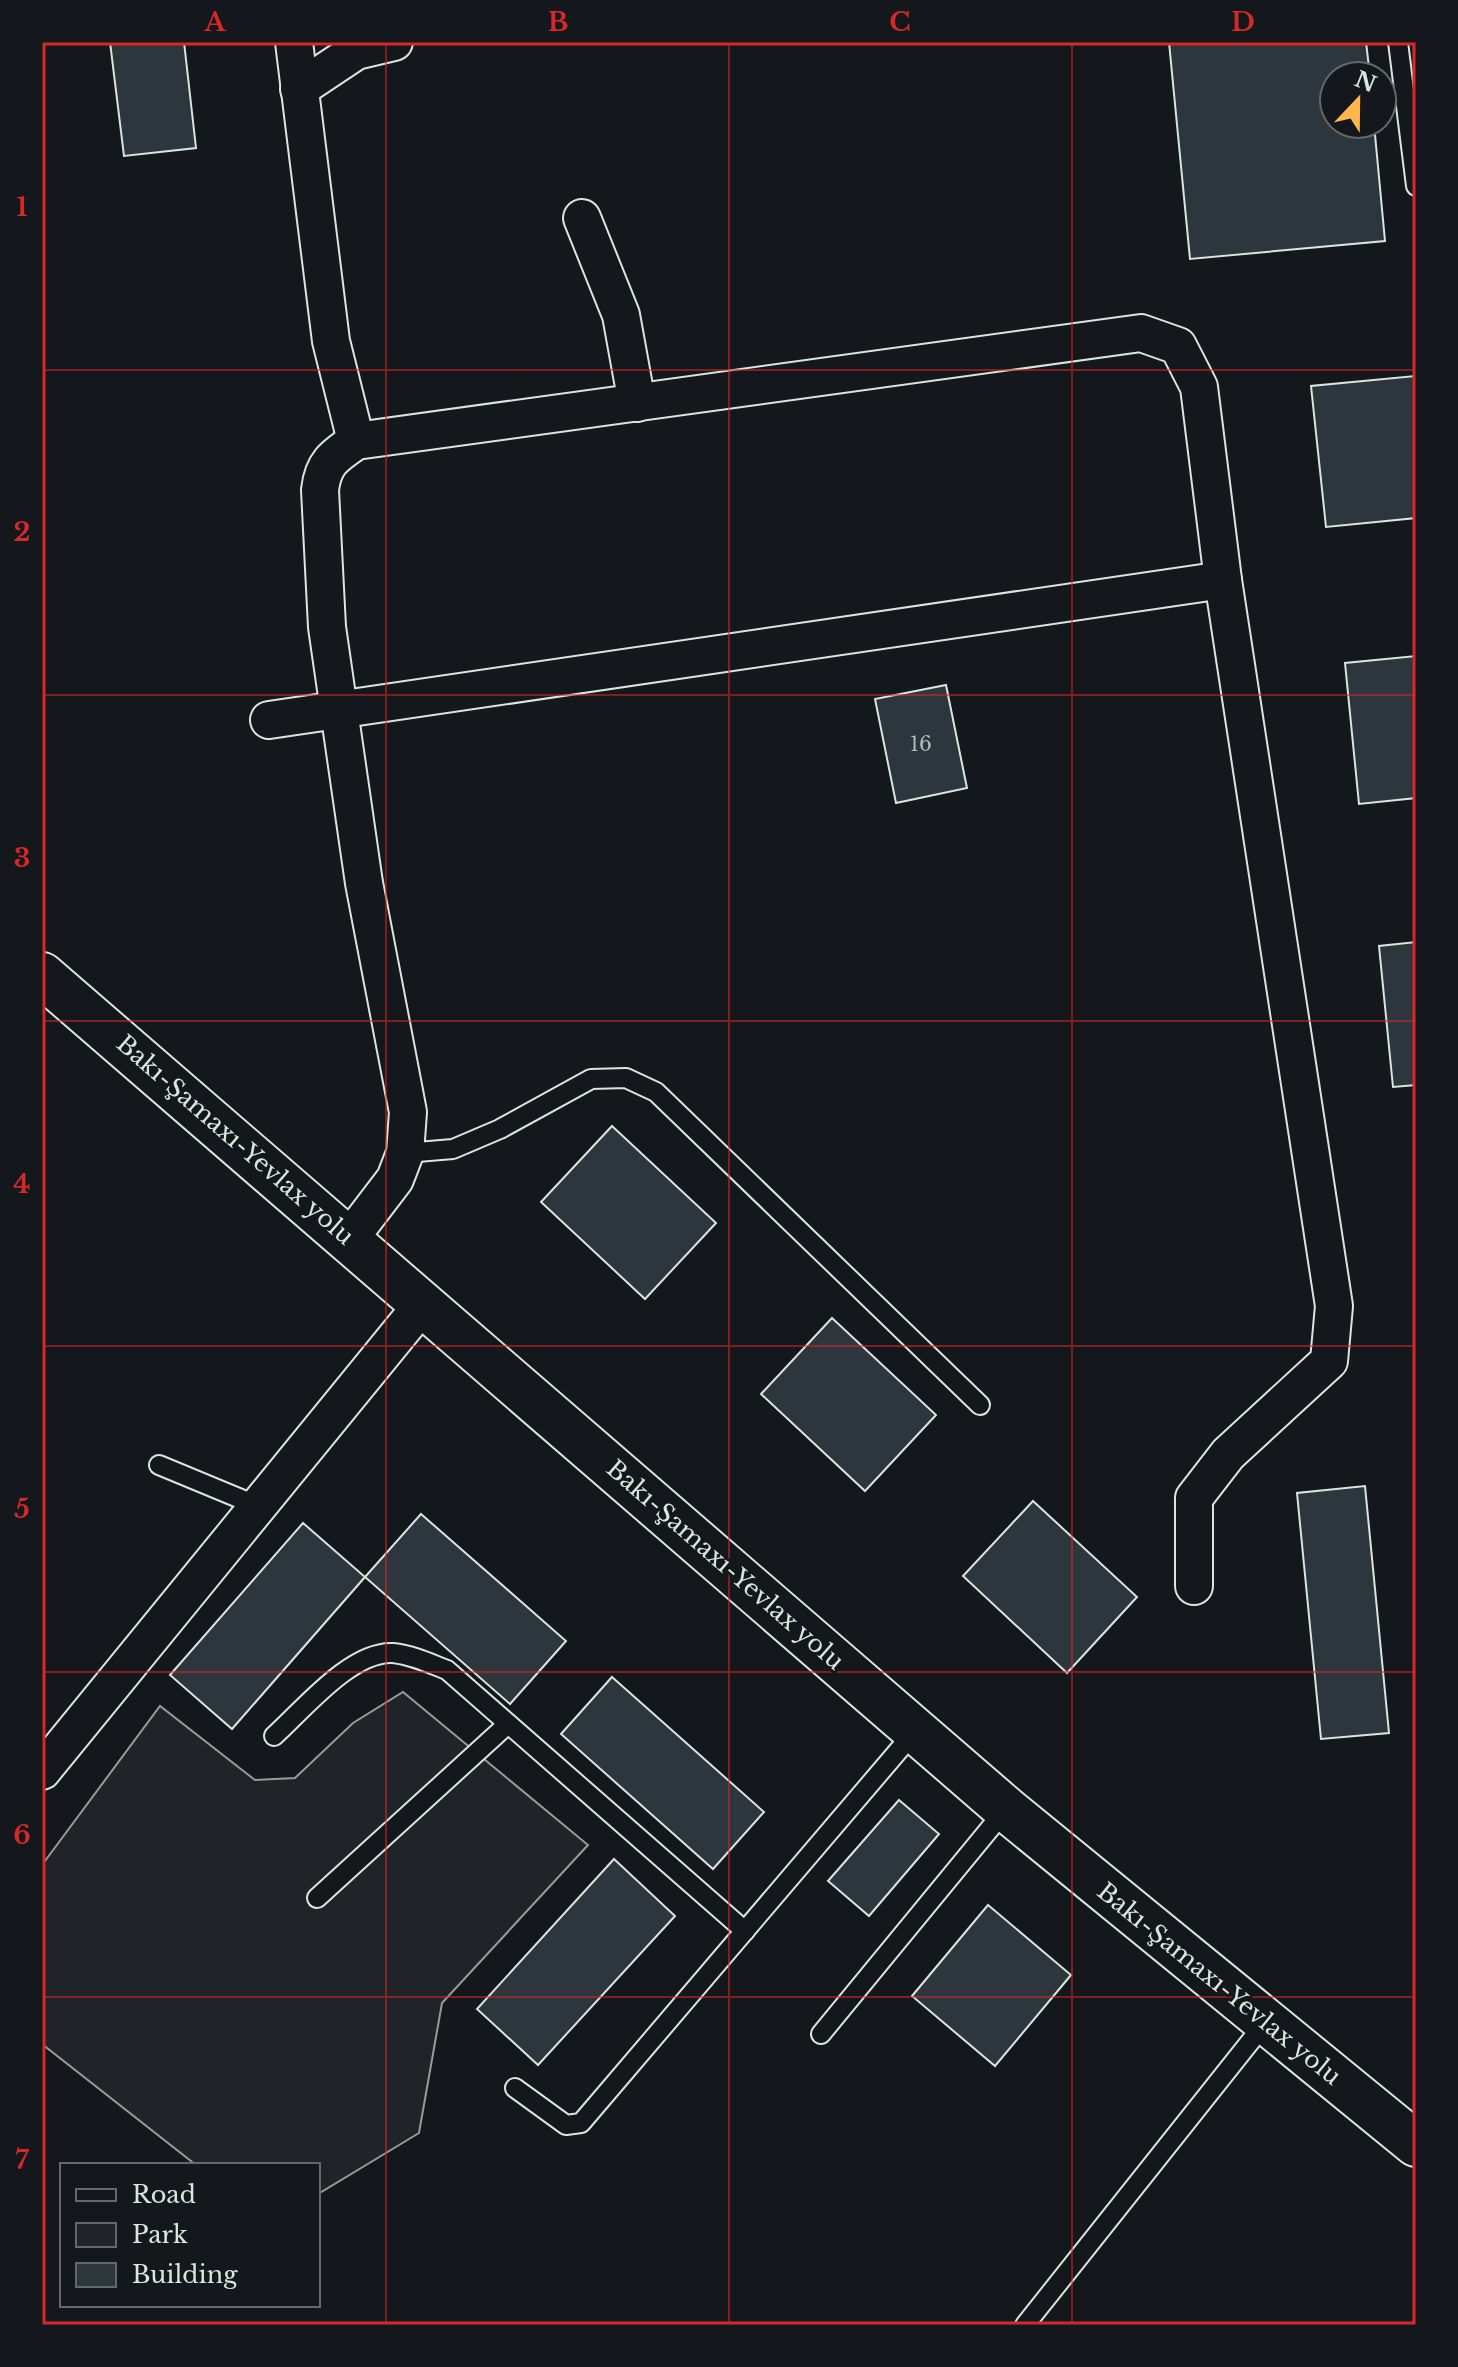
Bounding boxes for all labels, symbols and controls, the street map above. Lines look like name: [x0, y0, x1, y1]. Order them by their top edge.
text: A: [203, 6, 226, 38]
text: B: [548, 6, 568, 38]
text: C: [889, 6, 911, 38]
text: D: [1231, 6, 1255, 38]
north arrow: [1318, 60, 1398, 140]
text: N: [1351, 66, 1380, 98]
text: 1: [16, 191, 28, 223]
text: 2: [14, 516, 30, 548]
house number: 16: [910, 732, 932, 756]
text: 3: [14, 842, 30, 874]
street label: Bakı-Şamaxı-Yevlax yolu: [111, 1029, 360, 1251]
text: 4: [13, 1168, 31, 1200]
street label: Bakı-Şamaxı-Yevlax yolu: [601, 1454, 850, 1676]
text: 5: [14, 1493, 30, 1525]
text: 6: [13, 1819, 31, 1851]
street label: Bakı-Şamaxı-Yevlax yolu: [1092, 1876, 1347, 2091]
text: 7: [15, 2144, 29, 2176]
legend: [60, 2163, 320, 2307]
text: Road: [132, 2180, 196, 2209]
text: Park: [132, 2220, 188, 2249]
text: Building: [132, 2260, 238, 2289]

